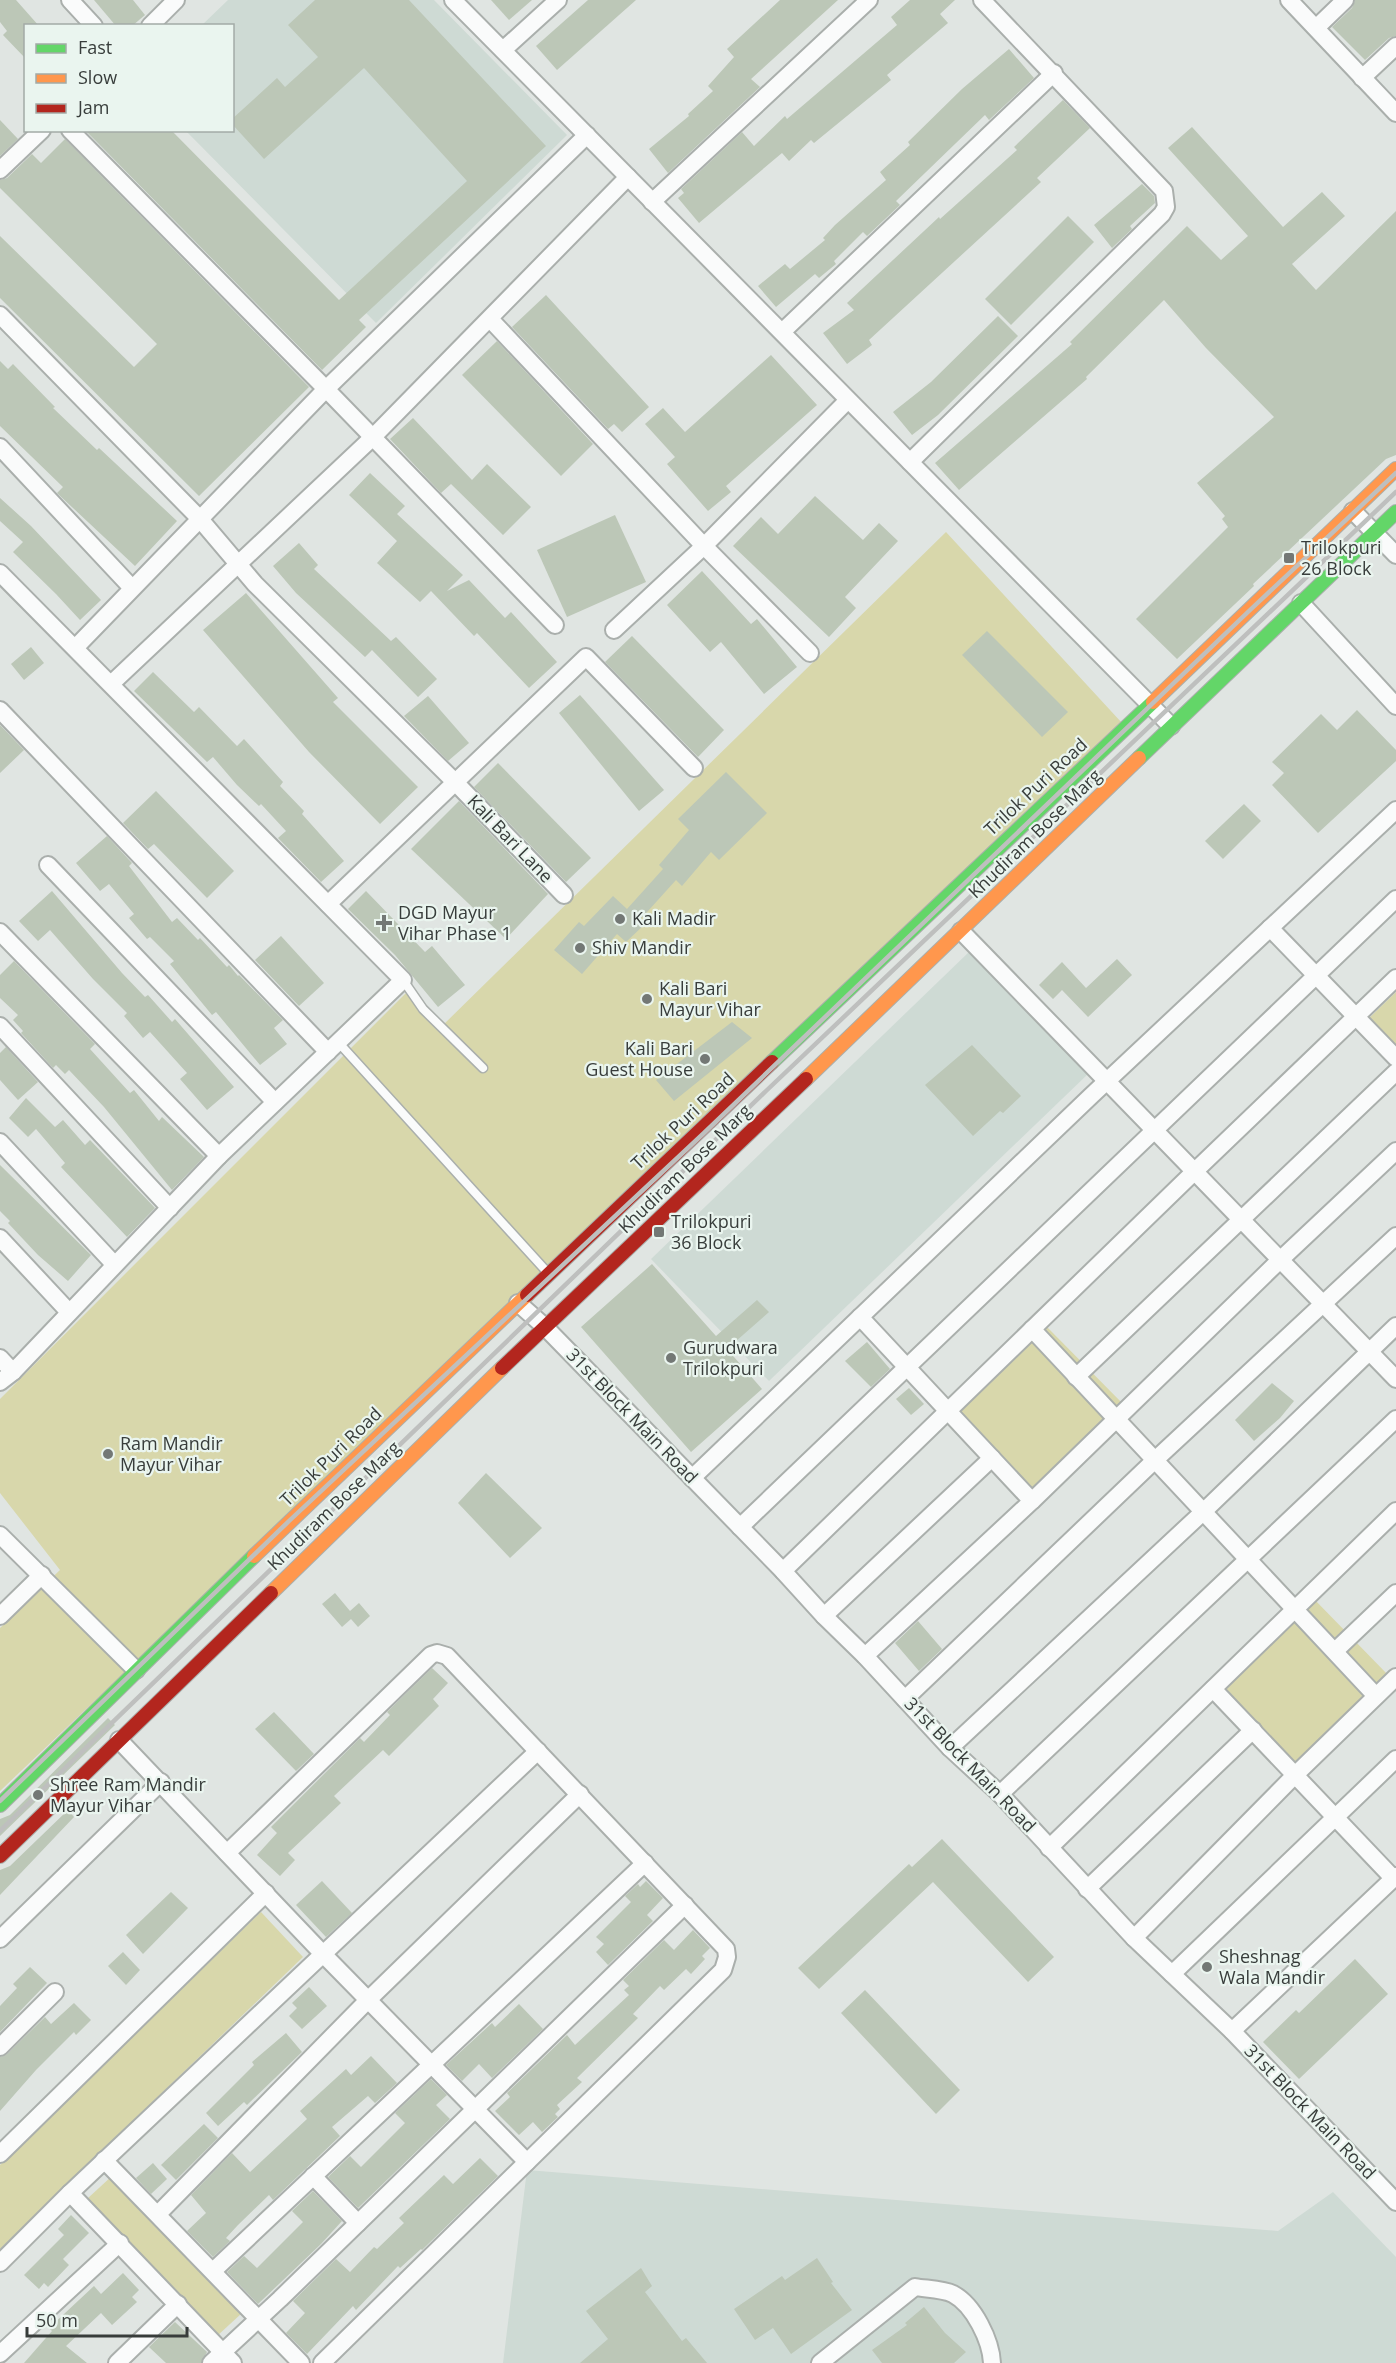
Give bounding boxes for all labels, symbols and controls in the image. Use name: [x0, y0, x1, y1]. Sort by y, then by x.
legend: [24, 24, 234, 132]
text: Fast: [78, 35, 112, 59]
text: Slow: [78, 65, 117, 89]
text: Jam: [76, 95, 110, 119]
place label: Trilokpuri 26 Block: [1301, 535, 1382, 580]
marker: Trilokpuri 26 Block: [1282, 551, 1296, 565]
street label: Trilok Puri Road: [979, 732, 1092, 840]
street label: Khudiram Bose Marg: [962, 763, 1106, 903]
street label: Kali Bari Lane: [463, 789, 559, 887]
place label: DGD Mayur Vihar Phase 1: [398, 900, 512, 945]
place label: Kali Madir: [632, 906, 717, 930]
marker: Kali Madir: [613, 912, 627, 926]
marker: DGD Mayur Vihar Phase 1: [375, 914, 393, 932]
place label: Shiv Mandir: [592, 935, 692, 959]
marker: Shiv Mandir: [573, 941, 587, 955]
place label: Kali Bari Mayur Vihar: [659, 976, 762, 1021]
marker: Kali Bari Mayur Vihar: [640, 992, 654, 1006]
place label: Kali Bari Guest House: [585, 1036, 693, 1081]
marker: Kali Bari Guest House: [698, 1052, 712, 1066]
street label: Trilok Puri Road: [626, 1066, 739, 1174]
street label: Khudiram Bose Marg: [612, 1098, 756, 1238]
place label: Trilokpuri 36 Block: [671, 1209, 752, 1254]
marker: Trilokpuri 36 Block: [652, 1225, 666, 1239]
place label: Gurudwara Trilokpuri: [683, 1335, 778, 1380]
street label: 31st Block Main Road: [562, 1342, 704, 1488]
marker: Gurudwara Trilokpuri: [664, 1351, 678, 1365]
street label: Trilok Puri Road: [274, 1402, 386, 1511]
place label: Ram Mandir Mayur Vihar: [120, 1431, 223, 1476]
street label: Khudiram Bose Marg: [261, 1435, 405, 1575]
marker: Ram Mandir Mayur Vihar: [101, 1447, 115, 1461]
street label: 31st Block Main Road: [900, 1691, 1042, 1837]
place label: Shree Ram Mandir Mayur Vihar: [50, 1772, 206, 1817]
marker: Shree Ram Mandir Mayur Vihar: [31, 1788, 45, 1802]
place label: Sheshnag Wala Mandir: [1219, 1944, 1326, 1989]
marker: Sheshnag Wala Mandir: [1200, 1960, 1214, 1974]
street label: 31st Block Main Road: [1240, 2038, 1382, 2184]
scale bar: [27, 2300, 188, 2338]
text: 50 m: [36, 2308, 78, 2332]

